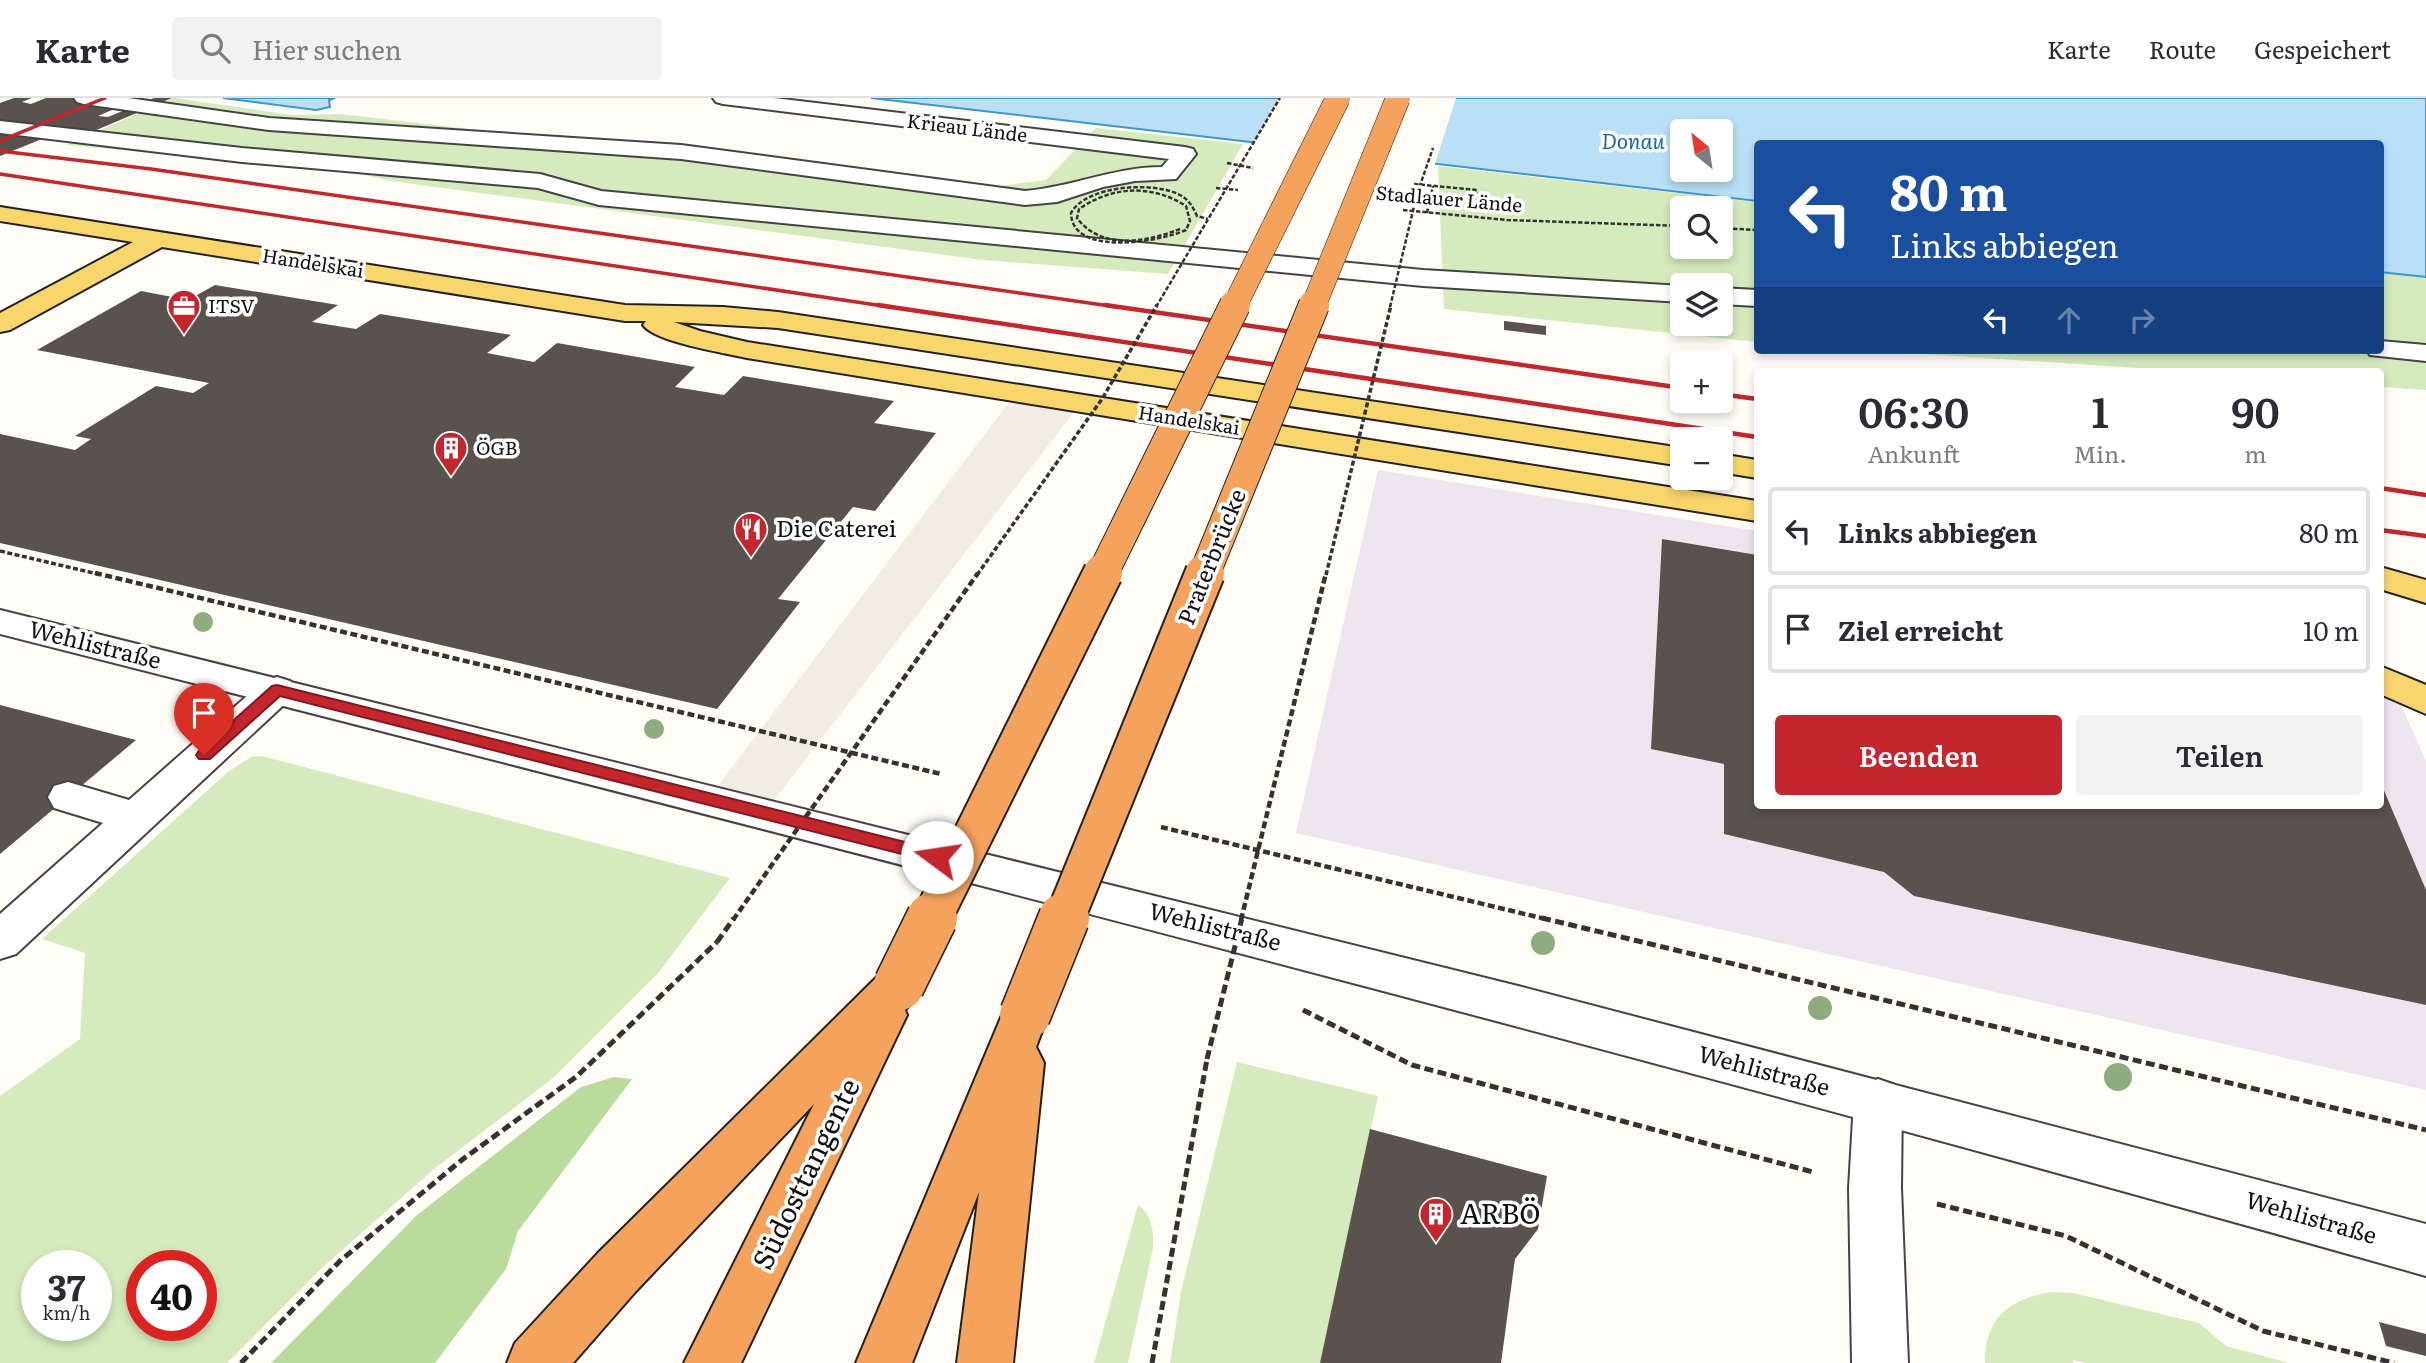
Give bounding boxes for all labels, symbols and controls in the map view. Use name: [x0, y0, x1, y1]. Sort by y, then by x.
search box: [172, 17, 662, 80]
text: Karte: [35, 24, 130, 73]
icon: search: [196, 29, 234, 67]
text: Hier suchen: [252, 29, 402, 68]
text: Karte: [2047, 31, 2111, 66]
text: Route: [2149, 31, 2216, 66]
text: Gespeichert: [2254, 31, 2391, 66]
street label: Krieau Lände: [905, 106, 1029, 148]
north arrow: [1670, 119, 1732, 182]
map controls: [1670, 119, 1733, 490]
water label: Donau: [1601, 124, 1665, 155]
text: 80 m: [1890, 153, 2008, 226]
icon: left: [1775, 168, 1866, 259]
street label: Stadlauer Lände: [1375, 178, 1524, 218]
button: search: [1670, 196, 1733, 259]
text: Links abbiegen: [1890, 220, 2119, 268]
street label: Handelskai: [260, 240, 366, 284]
button: layers: [1670, 273, 1733, 336]
office icon: ITSV: [165, 287, 203, 336]
place label: ITSV: [208, 291, 255, 319]
icon: left: [1977, 301, 2015, 339]
icon: ahead: [2050, 301, 2088, 339]
icon: right: [2123, 301, 2161, 339]
button: +: [1670, 350, 1733, 413]
text: 06:30: [1858, 379, 1969, 441]
text: 1: [2092, 379, 2109, 441]
text: 90: [2231, 379, 2280, 441]
street label: Handelskai: [1136, 397, 1242, 441]
button: −: [1670, 427, 1733, 490]
building icon: ÖGB: [432, 429, 470, 478]
place label: ÖGB: [476, 433, 517, 461]
text: Ankunft: [1868, 436, 1960, 470]
text: Min.: [2073, 436, 2127, 470]
text: m: [2244, 436, 2267, 470]
street label: Praterbrücke: [1167, 483, 1253, 629]
restaurant icon: Die Caterei: [732, 510, 770, 559]
place label: Die Caterei: [776, 510, 897, 544]
icon: left: [1779, 512, 1817, 550]
text: Links abbiegen: [1838, 512, 2037, 551]
text: 80 m: [2299, 512, 2359, 551]
street label: Wehlistraße: [26, 610, 165, 676]
icon: arrive: [1779, 610, 1817, 648]
text: Ziel erreicht: [1838, 610, 2003, 649]
text: 10 m: [2303, 610, 2359, 649]
pin: [174, 683, 234, 755]
icon: arrive: [185, 694, 223, 732]
button: Beenden: [1775, 715, 2062, 795]
button: Teilen: [2076, 715, 2363, 795]
position arrow: [900, 820, 974, 894]
street label: Wehlistraße: [1146, 892, 1285, 958]
street label: Wehlistraße: [1695, 1035, 1834, 1103]
street label: Südosttangente: [740, 1071, 869, 1276]
street label: Wehlistraße: [2242, 1181, 2381, 1251]
place label: ARBÖ: [1460, 1191, 1541, 1233]
building icon: ARBÖ: [1417, 1195, 1455, 1244]
speed limit sign: 40: [126, 1250, 217, 1341]
text: 37: [48, 1260, 85, 1312]
text: km/h: [43, 1299, 90, 1326]

